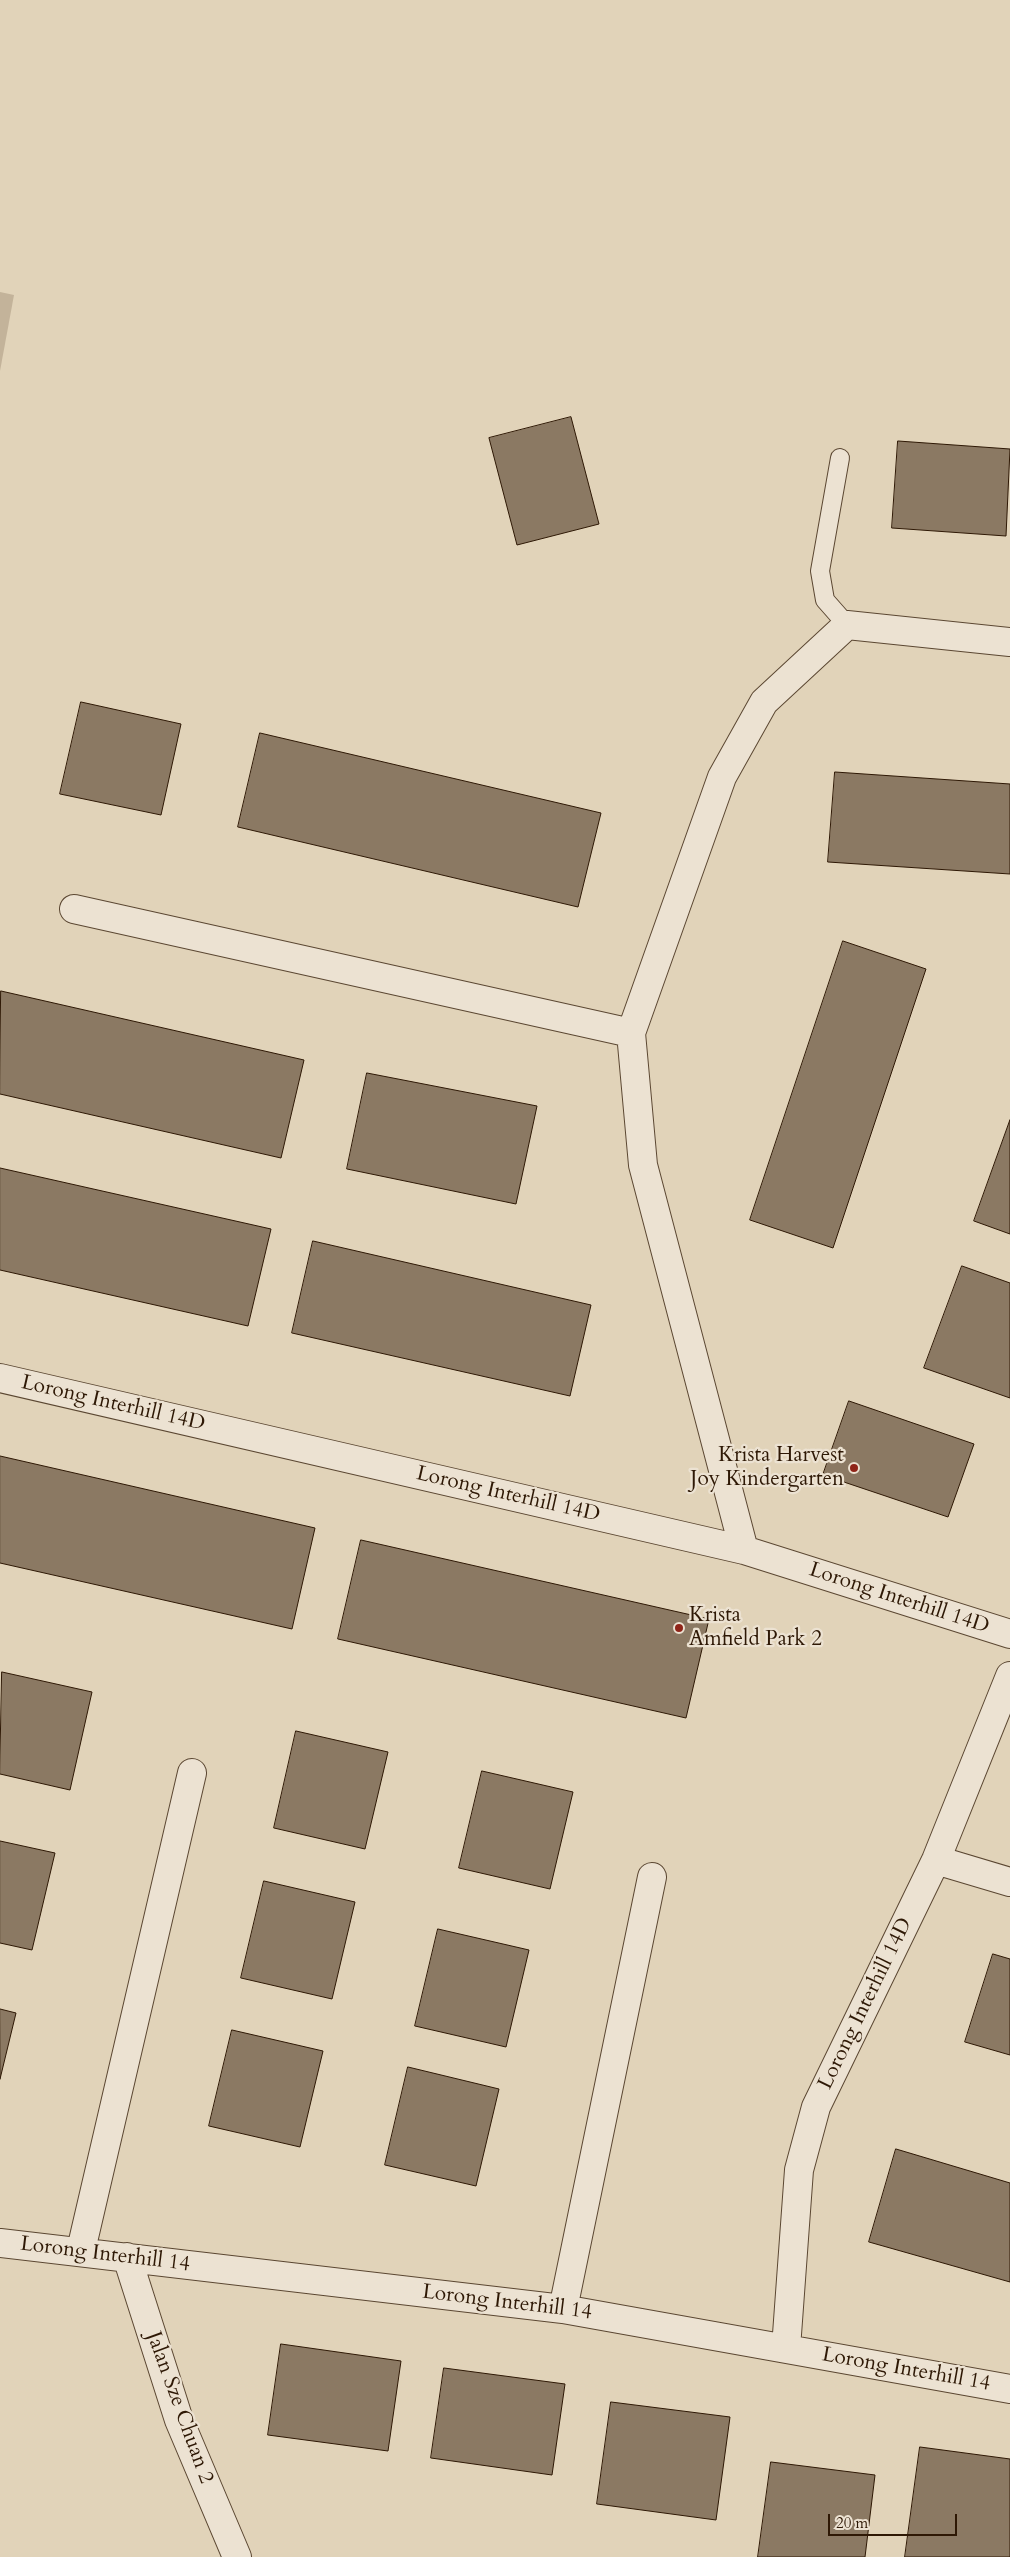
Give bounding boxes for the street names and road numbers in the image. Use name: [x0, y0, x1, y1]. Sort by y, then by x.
street label: Lorong Interhill 14D: [19, 1371, 207, 1437]
street label: Lorong Interhill 14D: [414, 1462, 602, 1528]
street label: Lorong Interhill 14D: [806, 1558, 992, 1640]
street label: Lorong Interhill 14D: [814, 1914, 918, 2094]
street label: Lorong Interhill 14: [19, 2232, 191, 2278]
street label: Lorong Interhill 14: [421, 2280, 593, 2326]
street label: Jalan Sze Chuan 2: [140, 2329, 218, 2487]
street label: Lorong Interhill 14: [820, 2343, 992, 2397]

